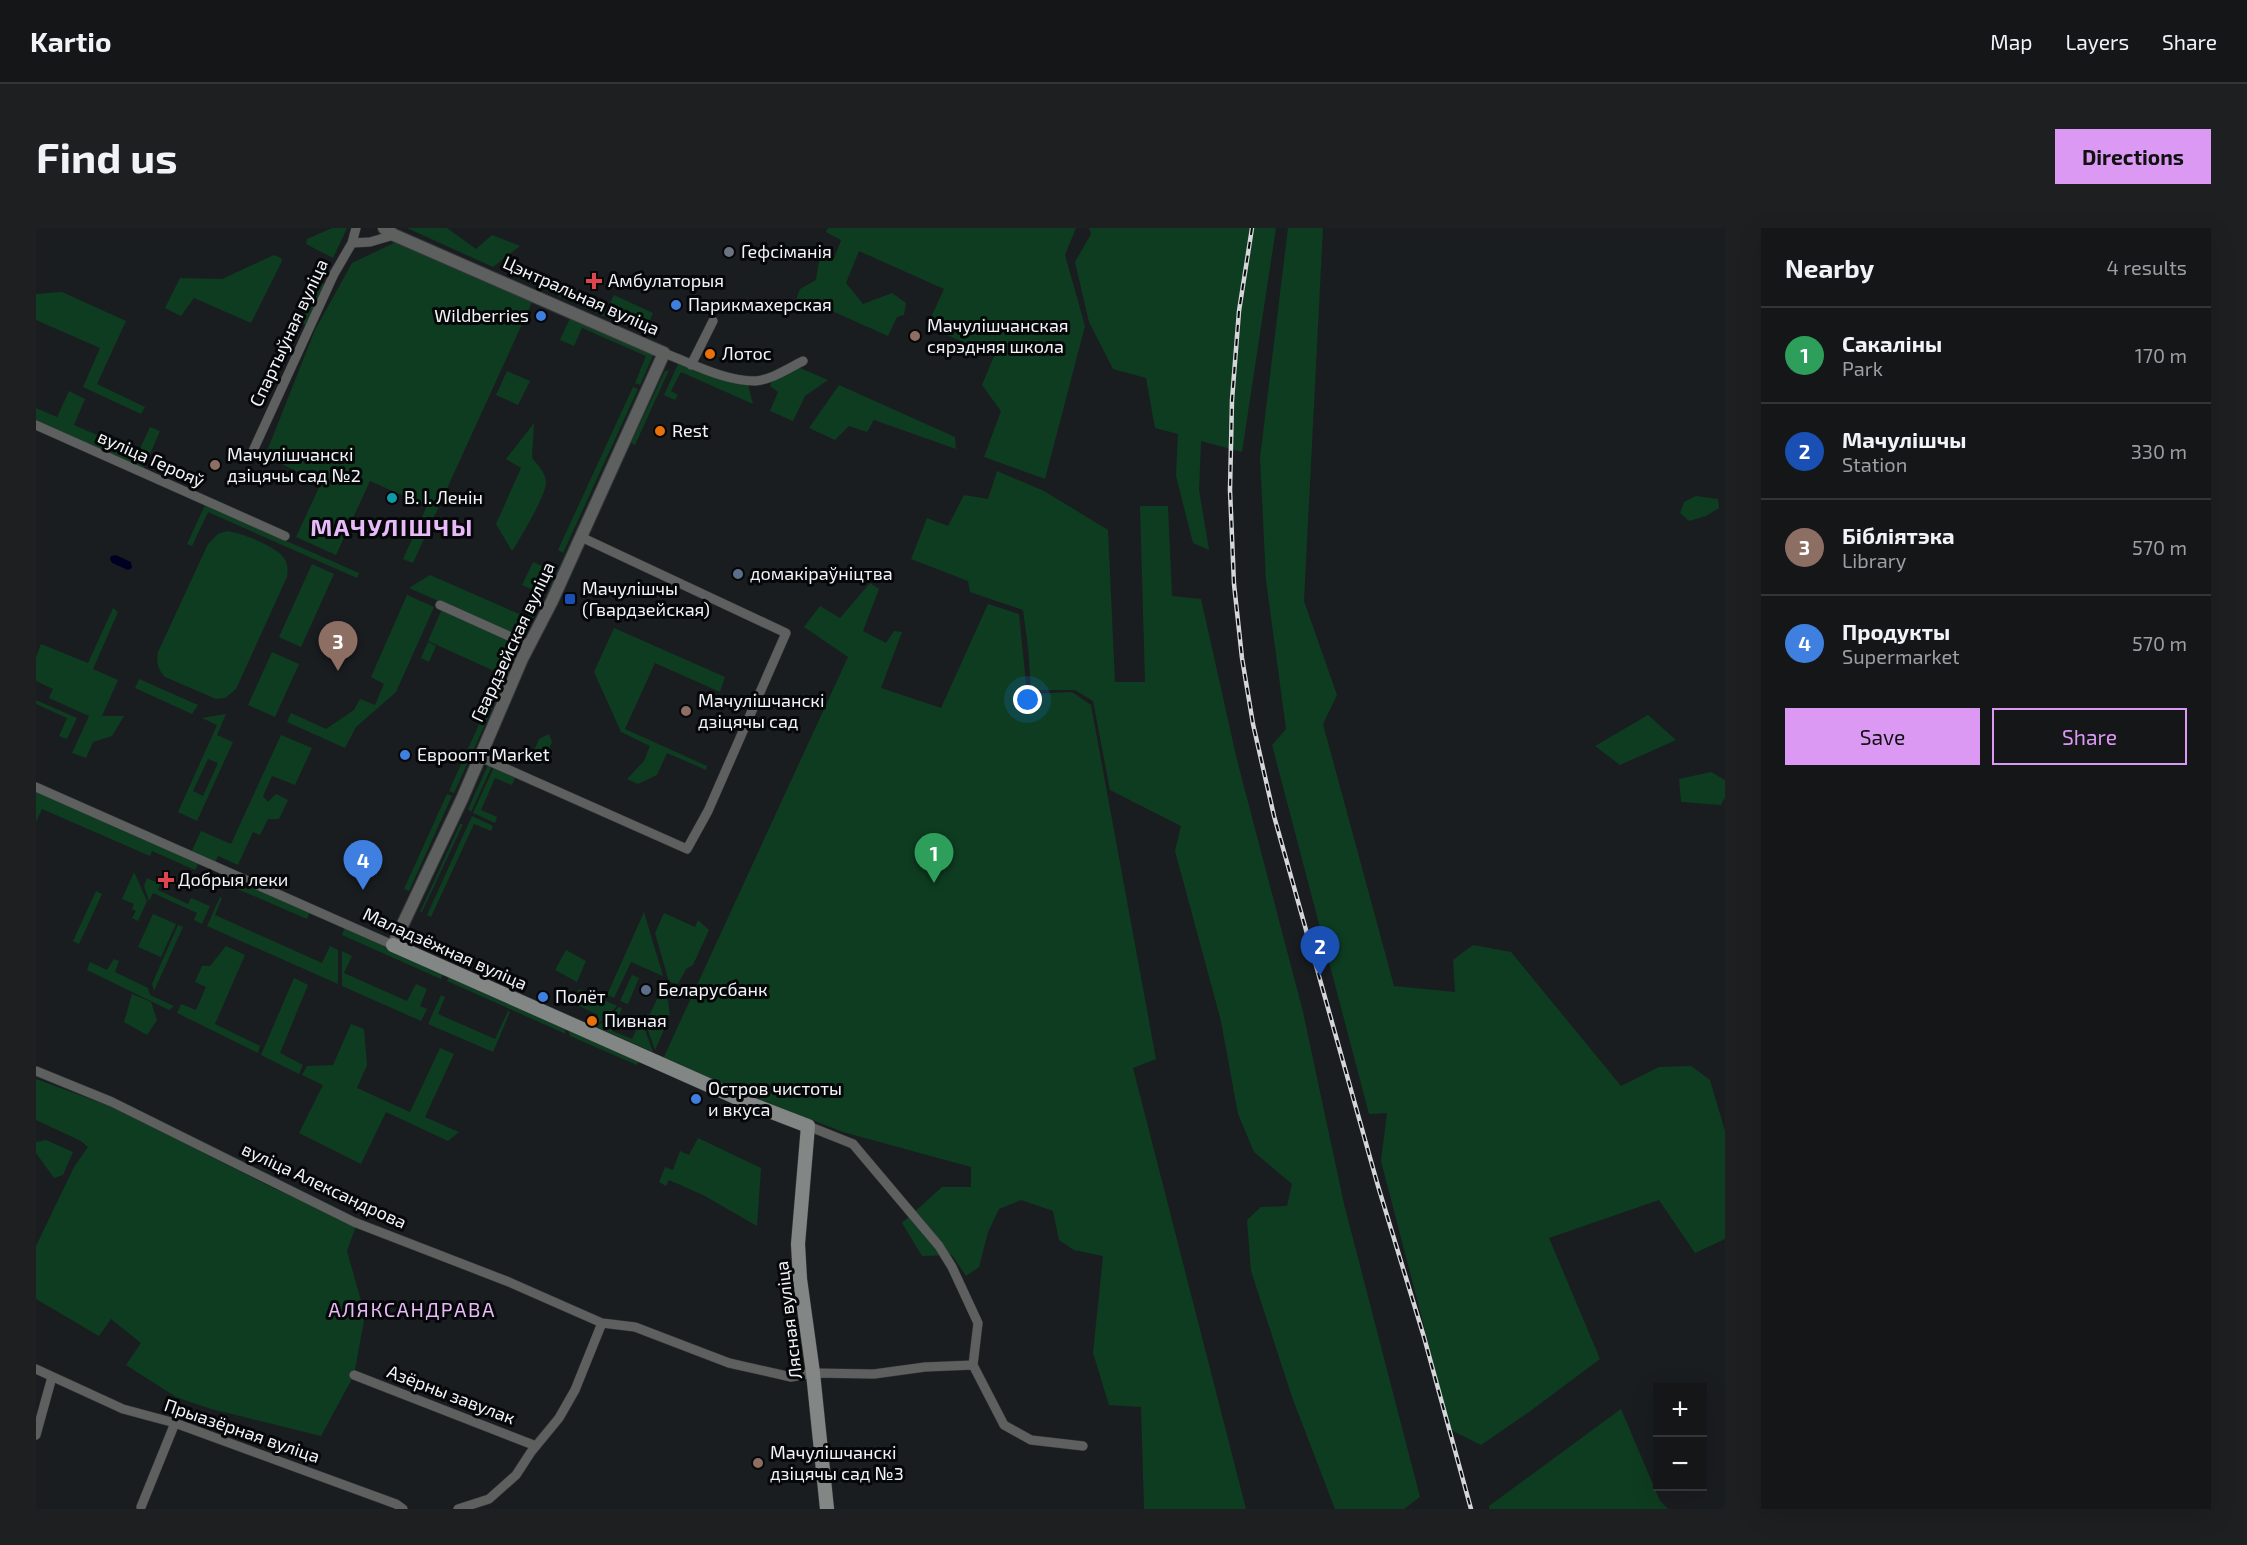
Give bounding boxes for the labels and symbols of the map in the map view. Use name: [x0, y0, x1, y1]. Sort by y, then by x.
place label: Гефсіманія: [741, 240, 832, 262]
marker: Гефсіманія: [722, 245, 736, 259]
street label: Цэнтральная вуліца: [500, 251, 663, 339]
street label: Спартыўная вуліца: [244, 255, 332, 410]
place label: Амбулаторыя: [608, 269, 724, 291]
marker: Амбулаторыя: [585, 272, 603, 290]
place label: Парикмахерская: [688, 293, 832, 315]
marker: Парикмахерская: [669, 298, 683, 312]
place label: Wildberries: [434, 304, 529, 326]
marker: Wildberries: [534, 309, 548, 323]
place label: Мачулішчанская сярэдняя школа: [927, 314, 1069, 357]
marker: Мачулішчанская сярэдняя школа: [908, 329, 922, 343]
place label: Лотос: [722, 342, 772, 364]
marker: Лотос: [703, 347, 717, 361]
place label: Rest: [672, 419, 709, 441]
marker: Rest: [653, 424, 667, 438]
street label: вуліца Герояў: [95, 425, 209, 492]
place label: Мачулішчанскі дзіцячы сад №2: [227, 443, 361, 486]
marker: Мачулішчанскі дзіцячы сад №2: [208, 458, 222, 472]
place label: В. І. Ленін: [404, 486, 483, 508]
marker: В. І. Ленін: [385, 491, 399, 505]
district label: МАЧУЛІШЧЫ: [310, 512, 474, 541]
street label: Гвардзейская вуліца: [465, 558, 559, 725]
place label: домакіраўніцтва: [750, 562, 893, 584]
marker: домакіраўніцтва: [731, 567, 745, 581]
place label: Мачулішчы (Гвардзейская): [582, 577, 710, 620]
marker: Мачулішчы (Гвардзейская): [563, 592, 577, 606]
pin: 3: [318, 622, 358, 671]
your location: [1013, 685, 1042, 714]
place label: Мачулішчанскі дзіцячы сад: [698, 689, 824, 732]
marker: Мачулішчанскі дзіцячы сад: [679, 704, 693, 718]
place label: Евроопт Market: [417, 743, 550, 765]
marker: Евроопт Market: [398, 748, 412, 762]
pin: 1: [914, 834, 954, 883]
pin: 4: [344, 840, 382, 890]
place label: Добрыя леки: [178, 868, 288, 890]
marker: Добрыя леки: [159, 873, 173, 887]
street label: Маладзёжная вуліца: [360, 902, 531, 994]
pin: 2: [1300, 926, 1340, 976]
place label: Беларусбанк: [658, 978, 768, 1000]
marker: Беларусбанк: [639, 983, 653, 997]
place label: Полёт: [555, 985, 606, 1007]
marker: Полёт: [536, 990, 550, 1004]
place label: Пивная: [604, 1009, 667, 1031]
marker: Пивная: [585, 1014, 599, 1028]
place label: Остров чистоты и вкуса: [708, 1077, 842, 1120]
marker: Остров чистоты и вкуса: [689, 1092, 703, 1106]
street label: вуліца Александрова: [239, 1137, 410, 1233]
street label: Лясная вуліца: [770, 1260, 806, 1380]
district label: АЛЯКСАНДРАВА: [328, 1297, 496, 1321]
street label: Азёрны завулак: [384, 1360, 519, 1429]
street label: Прыазёрная вуліца: [162, 1393, 323, 1467]
place label: Мачулішчанскі дзіцячы сад №3: [770, 1441, 904, 1484]
marker: Мачулішчанскі дзіцячы сад №3: [751, 1456, 765, 1470]

